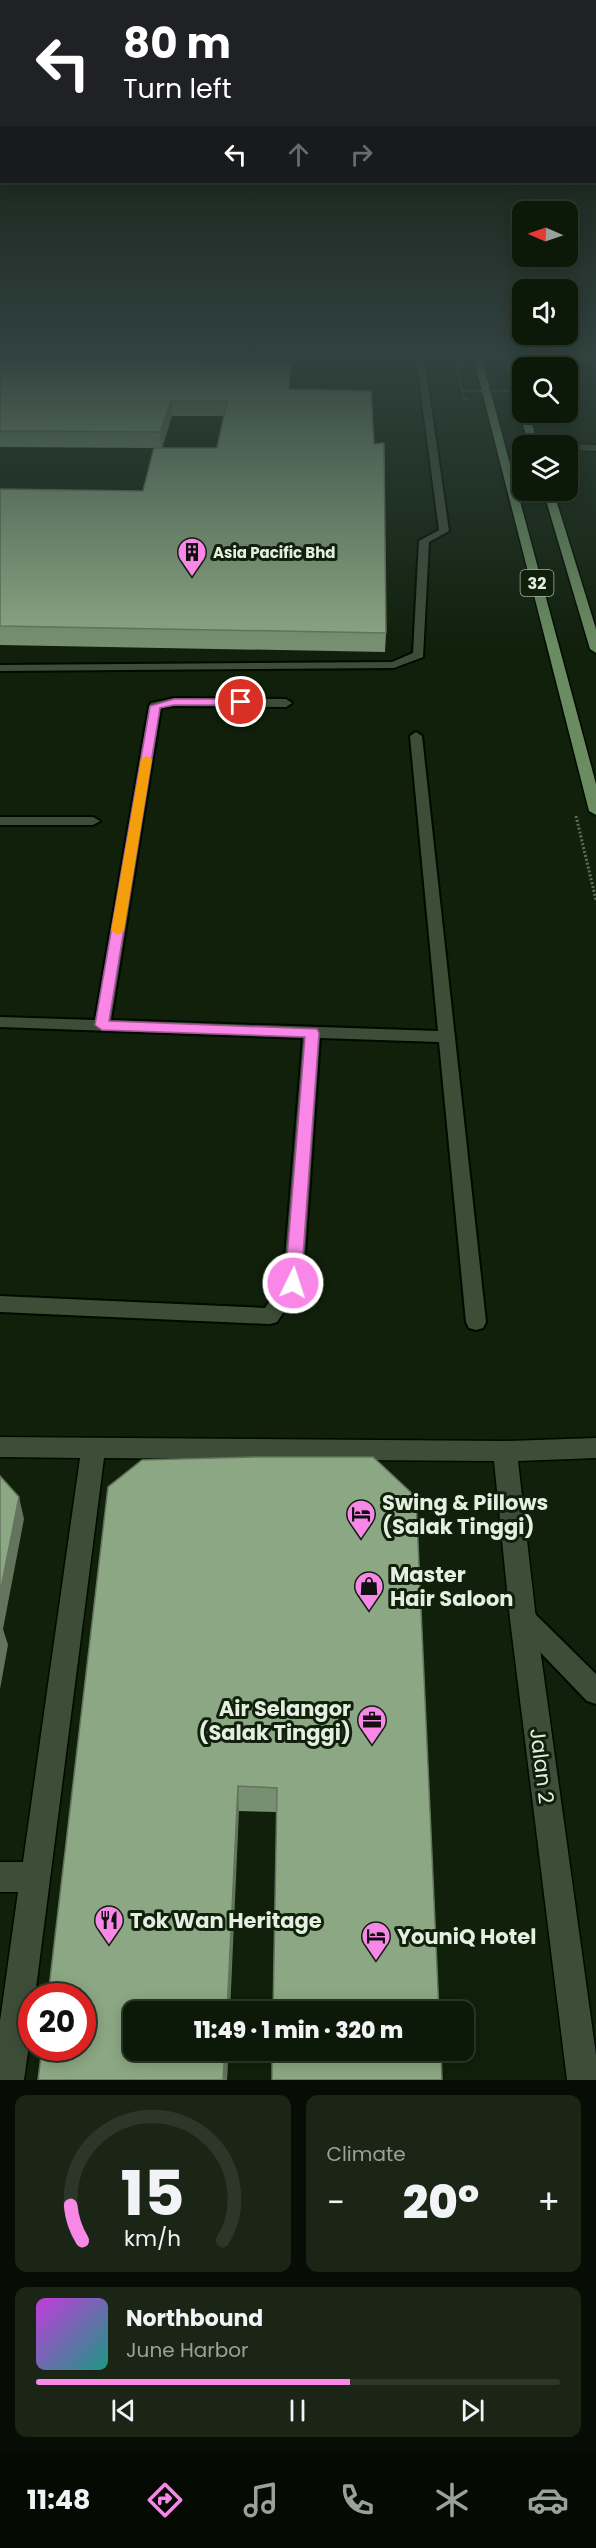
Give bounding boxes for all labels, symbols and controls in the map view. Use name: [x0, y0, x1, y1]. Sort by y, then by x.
text: 80 m: [123, 14, 231, 73]
icon: left: [24, 24, 102, 102]
text: Turn left: [123, 70, 232, 107]
icon: left: [219, 138, 252, 171]
icon: ahead: [282, 138, 315, 171]
icon: right: [345, 138, 378, 171]
north arrow: [512, 201, 578, 267]
map controls: [512, 201, 578, 501]
button: sound: [512, 279, 578, 345]
button: search: [512, 357, 578, 423]
button: layers: [512, 435, 578, 501]
building icon: Asia Pacific Bhd: [176, 536, 208, 578]
place label: Asia Pacific Bhd: [213, 542, 336, 563]
road number: 32: [520, 570, 554, 596]
pin: [215, 676, 266, 727]
icon: arrive: [224, 685, 257, 718]
position arrow: [261, 1251, 325, 1315]
place label: Swing & Pillows (Salak Tinggi): [382, 1488, 548, 1541]
hotel icon: Swing & Pillows (Salak Tinggi): [345, 1498, 377, 1540]
place label: Master Hair Saloon: [390, 1560, 514, 1613]
shop icon: Master Hair Saloon: [353, 1570, 385, 1612]
place label: Air Selangor (Salak Tinggi): [198, 1694, 351, 1747]
office icon: Air Selangor (Salak Tinggi): [356, 1704, 388, 1746]
street label: Jalan 2: [523, 1727, 561, 1805]
restaurant icon: Tok Wan Heritage: [93, 1904, 125, 1946]
place label: Tok Wan Heritage: [130, 1906, 322, 1935]
hotel icon: YouniQ Hotel: [360, 1920, 392, 1962]
place label: YouniQ Hotel: [397, 1922, 536, 1951]
speed limit sign: 20: [18, 1983, 96, 2061]
text: 11:49 · 1 min · 320 m: [194, 2015, 403, 2046]
text: Climate: [327, 2140, 406, 2168]
text: 15: [121, 2149, 185, 2237]
text: 20°: [403, 2171, 479, 2234]
text: −: [327, 2179, 345, 2226]
text: +: [537, 2179, 560, 2226]
text: km/h: [124, 2223, 181, 2254]
text: Northbound: [126, 2303, 263, 2334]
text: June Harbor: [126, 2336, 249, 2364]
icon: previous: [107, 2394, 140, 2427]
icon: pause: [281, 2394, 314, 2427]
icon: next: [456, 2394, 489, 2427]
icon: directions: [144, 2479, 186, 2521]
icon: music: [240, 2479, 282, 2521]
icon: phone: [336, 2479, 378, 2521]
icon: climate: [431, 2479, 473, 2521]
icon: car: [527, 2479, 569, 2521]
text: 11:48: [27, 2481, 91, 2518]

